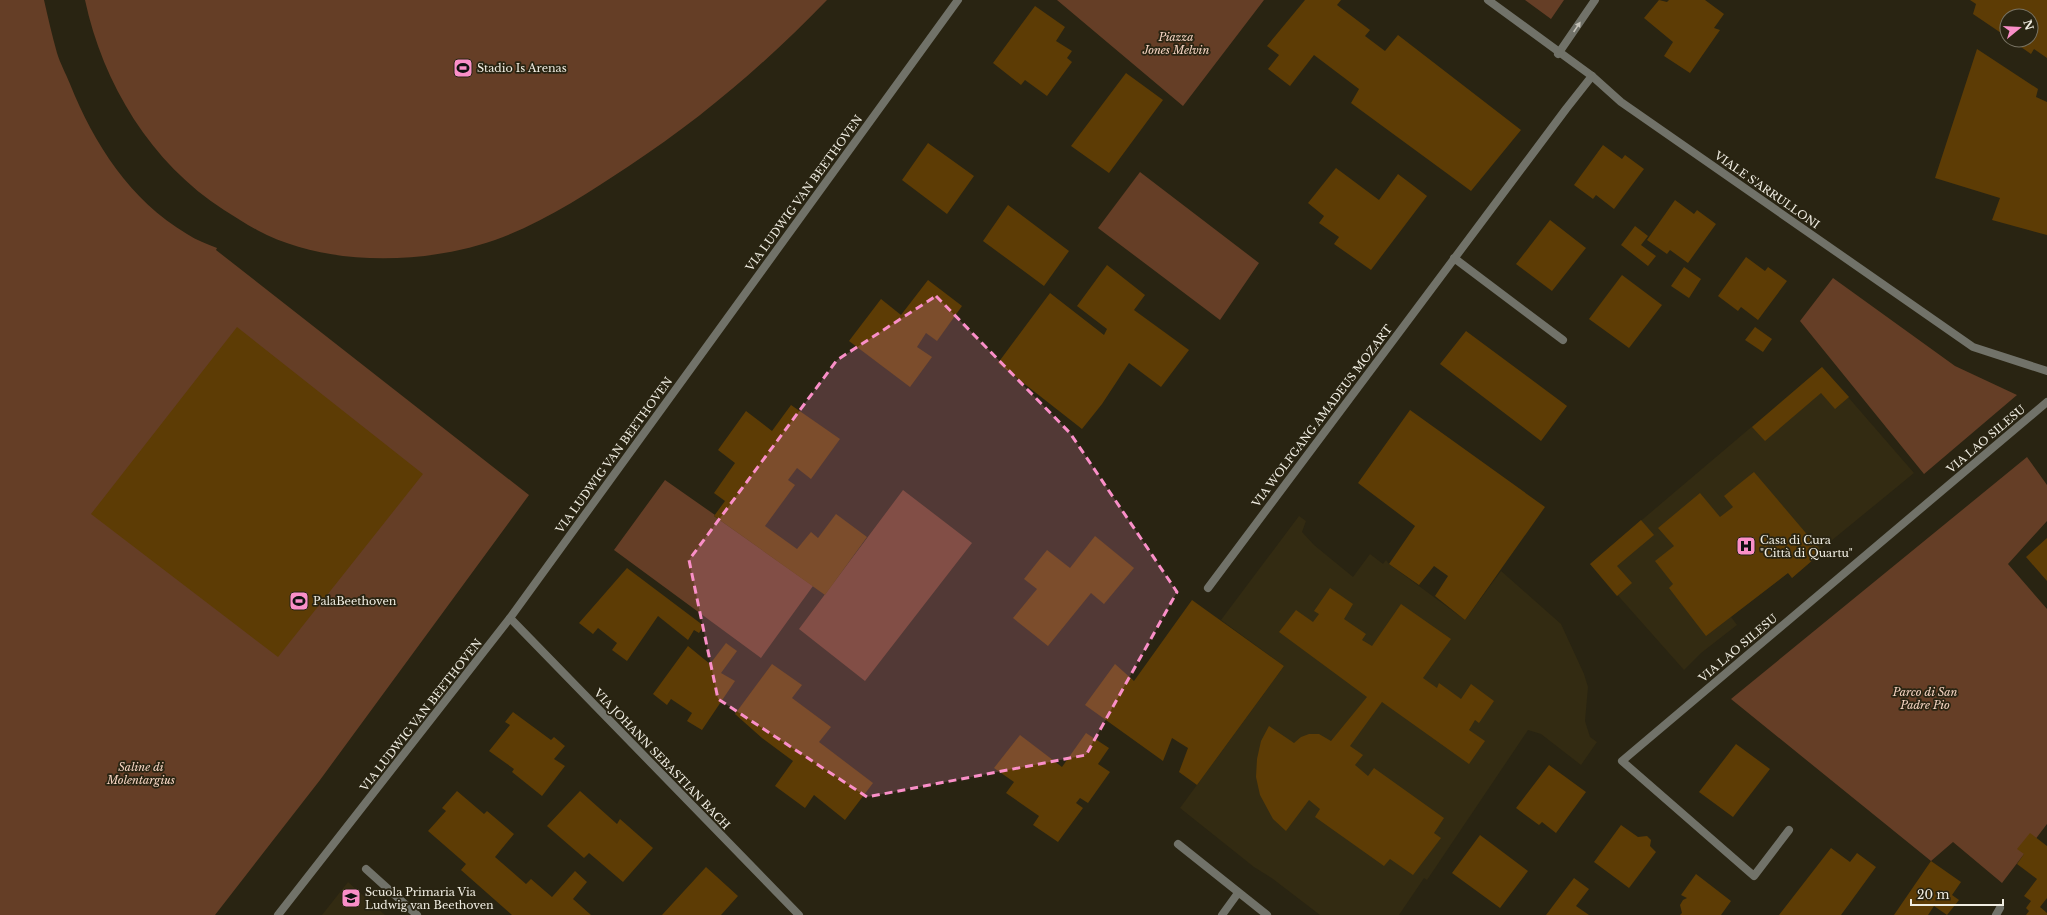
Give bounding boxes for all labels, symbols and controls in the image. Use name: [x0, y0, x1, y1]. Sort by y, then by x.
north arrow: [1999, 8, 2039, 48]
text: N: [2020, 18, 2037, 33]
one-way arrow: [1573, 22, 1581, 32]
park label: Piazza Jones Melvin: [1142, 30, 1209, 57]
sports icon: Stadio Is Arenas: [452, 57, 474, 79]
place label: Stadio Is Arenas: [477, 61, 567, 75]
street label: VIA LUDWIG VAN BEETHOVEN: [742, 112, 865, 275]
street label: VIALE S'ARRULLONI: [1711, 148, 1823, 232]
street label: VIA WOLFGANG AMADEUS MOZART: [1248, 322, 1395, 511]
street label: VIA LUDWIG VAN BEETHOVEN: [552, 374, 675, 537]
street label: VIA LAO SILESU: [1943, 402, 2029, 477]
place label: Casa di Cura "Città di Quartu": [1760, 533, 1853, 560]
hospital icon: Casa di Cura "Città di Quartu": [1735, 535, 1757, 557]
sports icon: PalaBeethoven: [288, 590, 310, 612]
place label: PalaBeethoven: [313, 594, 397, 608]
street label: VIA LAO SILESU: [1695, 611, 1781, 686]
street label: VIA LUDWIG VAN BEETHOVEN: [357, 636, 485, 795]
street label: VIA JOHANN SEBASTIAN BACH: [590, 685, 733, 832]
park label: Parco di San Padre Pio: [1892, 685, 1957, 712]
park label: Saline di Molentargius: [106, 760, 175, 787]
scale bar: [1911, 881, 2003, 907]
place label: Scuola Primaria Via Ludwig van Beethoven: [365, 885, 494, 912]
school or university icon: Scuola Primaria Via Ludwig van Beethoven: [340, 887, 362, 909]
text: 20 m: [1917, 887, 1949, 902]

